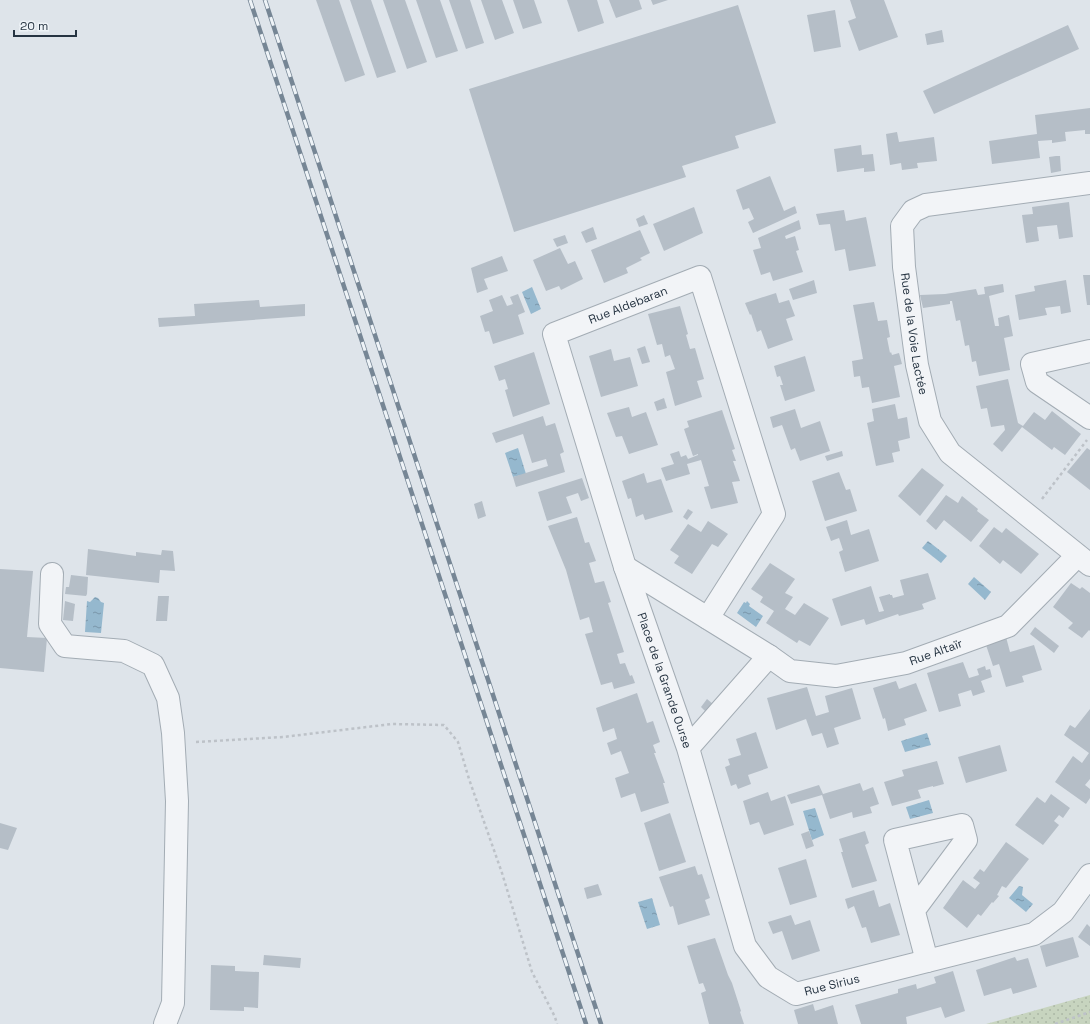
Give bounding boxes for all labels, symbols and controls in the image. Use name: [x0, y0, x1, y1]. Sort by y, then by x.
scale bar: [14, 12, 76, 38]
text: 20 m: [20, 18, 48, 34]
street label: Rue de la Voie Lactée: [897, 272, 932, 396]
street label: Rue Aldebaran: [586, 282, 670, 328]
street label: Place de la Grande Ourse: [633, 610, 696, 751]
street label: Rue Altaïr: [907, 635, 965, 669]
street label: Rue Sirius: [803, 970, 861, 1000]

